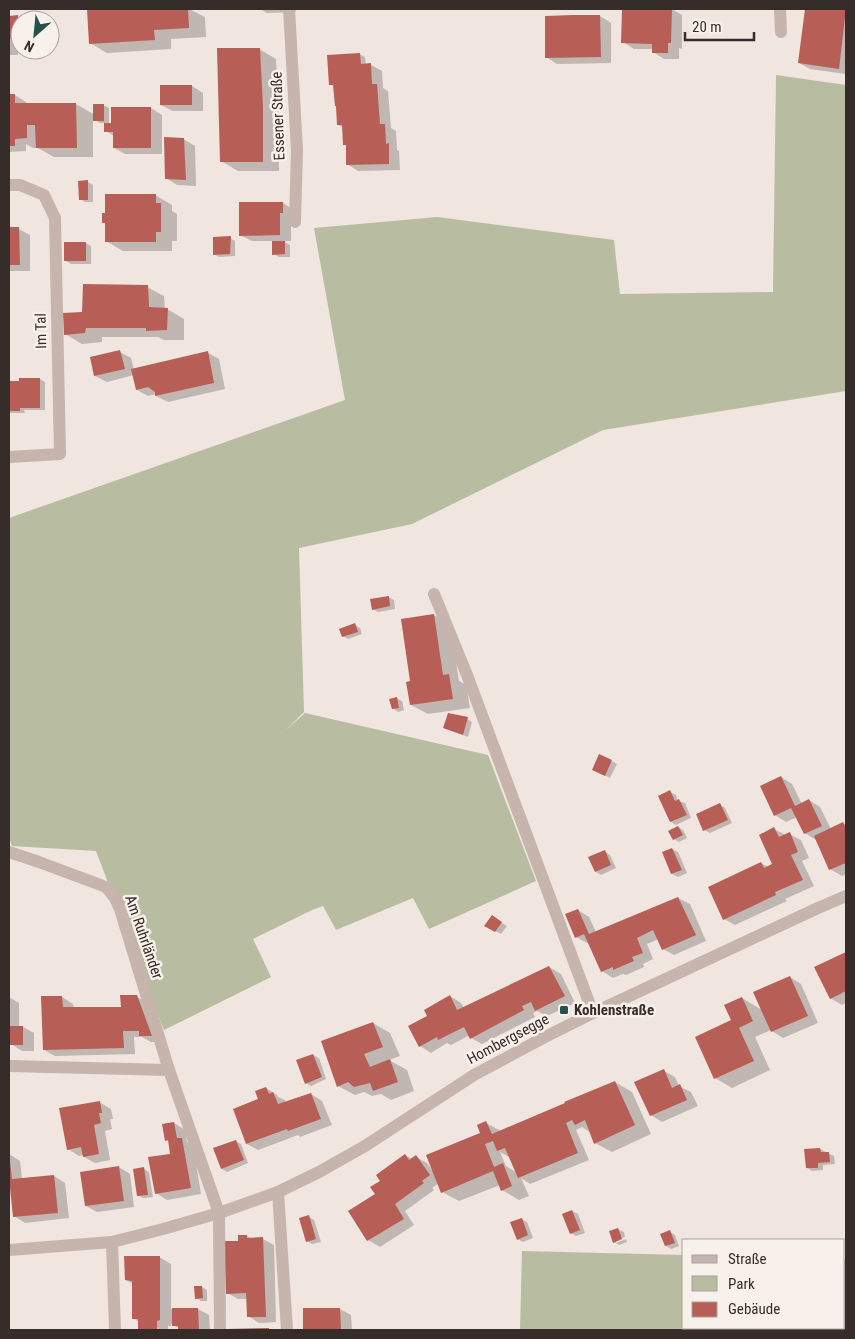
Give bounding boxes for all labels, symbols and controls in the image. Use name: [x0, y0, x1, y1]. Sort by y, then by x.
north arrow: [10, 10, 60, 60]
scale bar: [685, 10, 754, 42]
text: 20 m: [692, 18, 722, 36]
text: N: [22, 38, 37, 56]
street label: Essener Straße: [267, 71, 289, 161]
street label: Im Tal: [32, 313, 50, 349]
street label: Am Ruhrländer: [121, 893, 167, 982]
place label: Kohlenstraße: [574, 1001, 654, 1019]
marker: Kohlenstraße: [558, 1004, 570, 1016]
street label: Hombergsegge: [464, 1010, 552, 1068]
legend: [682, 1239, 845, 1329]
text: Straße: [728, 1250, 767, 1268]
text: Park: [728, 1275, 755, 1293]
text: Gebäude: [728, 1300, 780, 1318]

